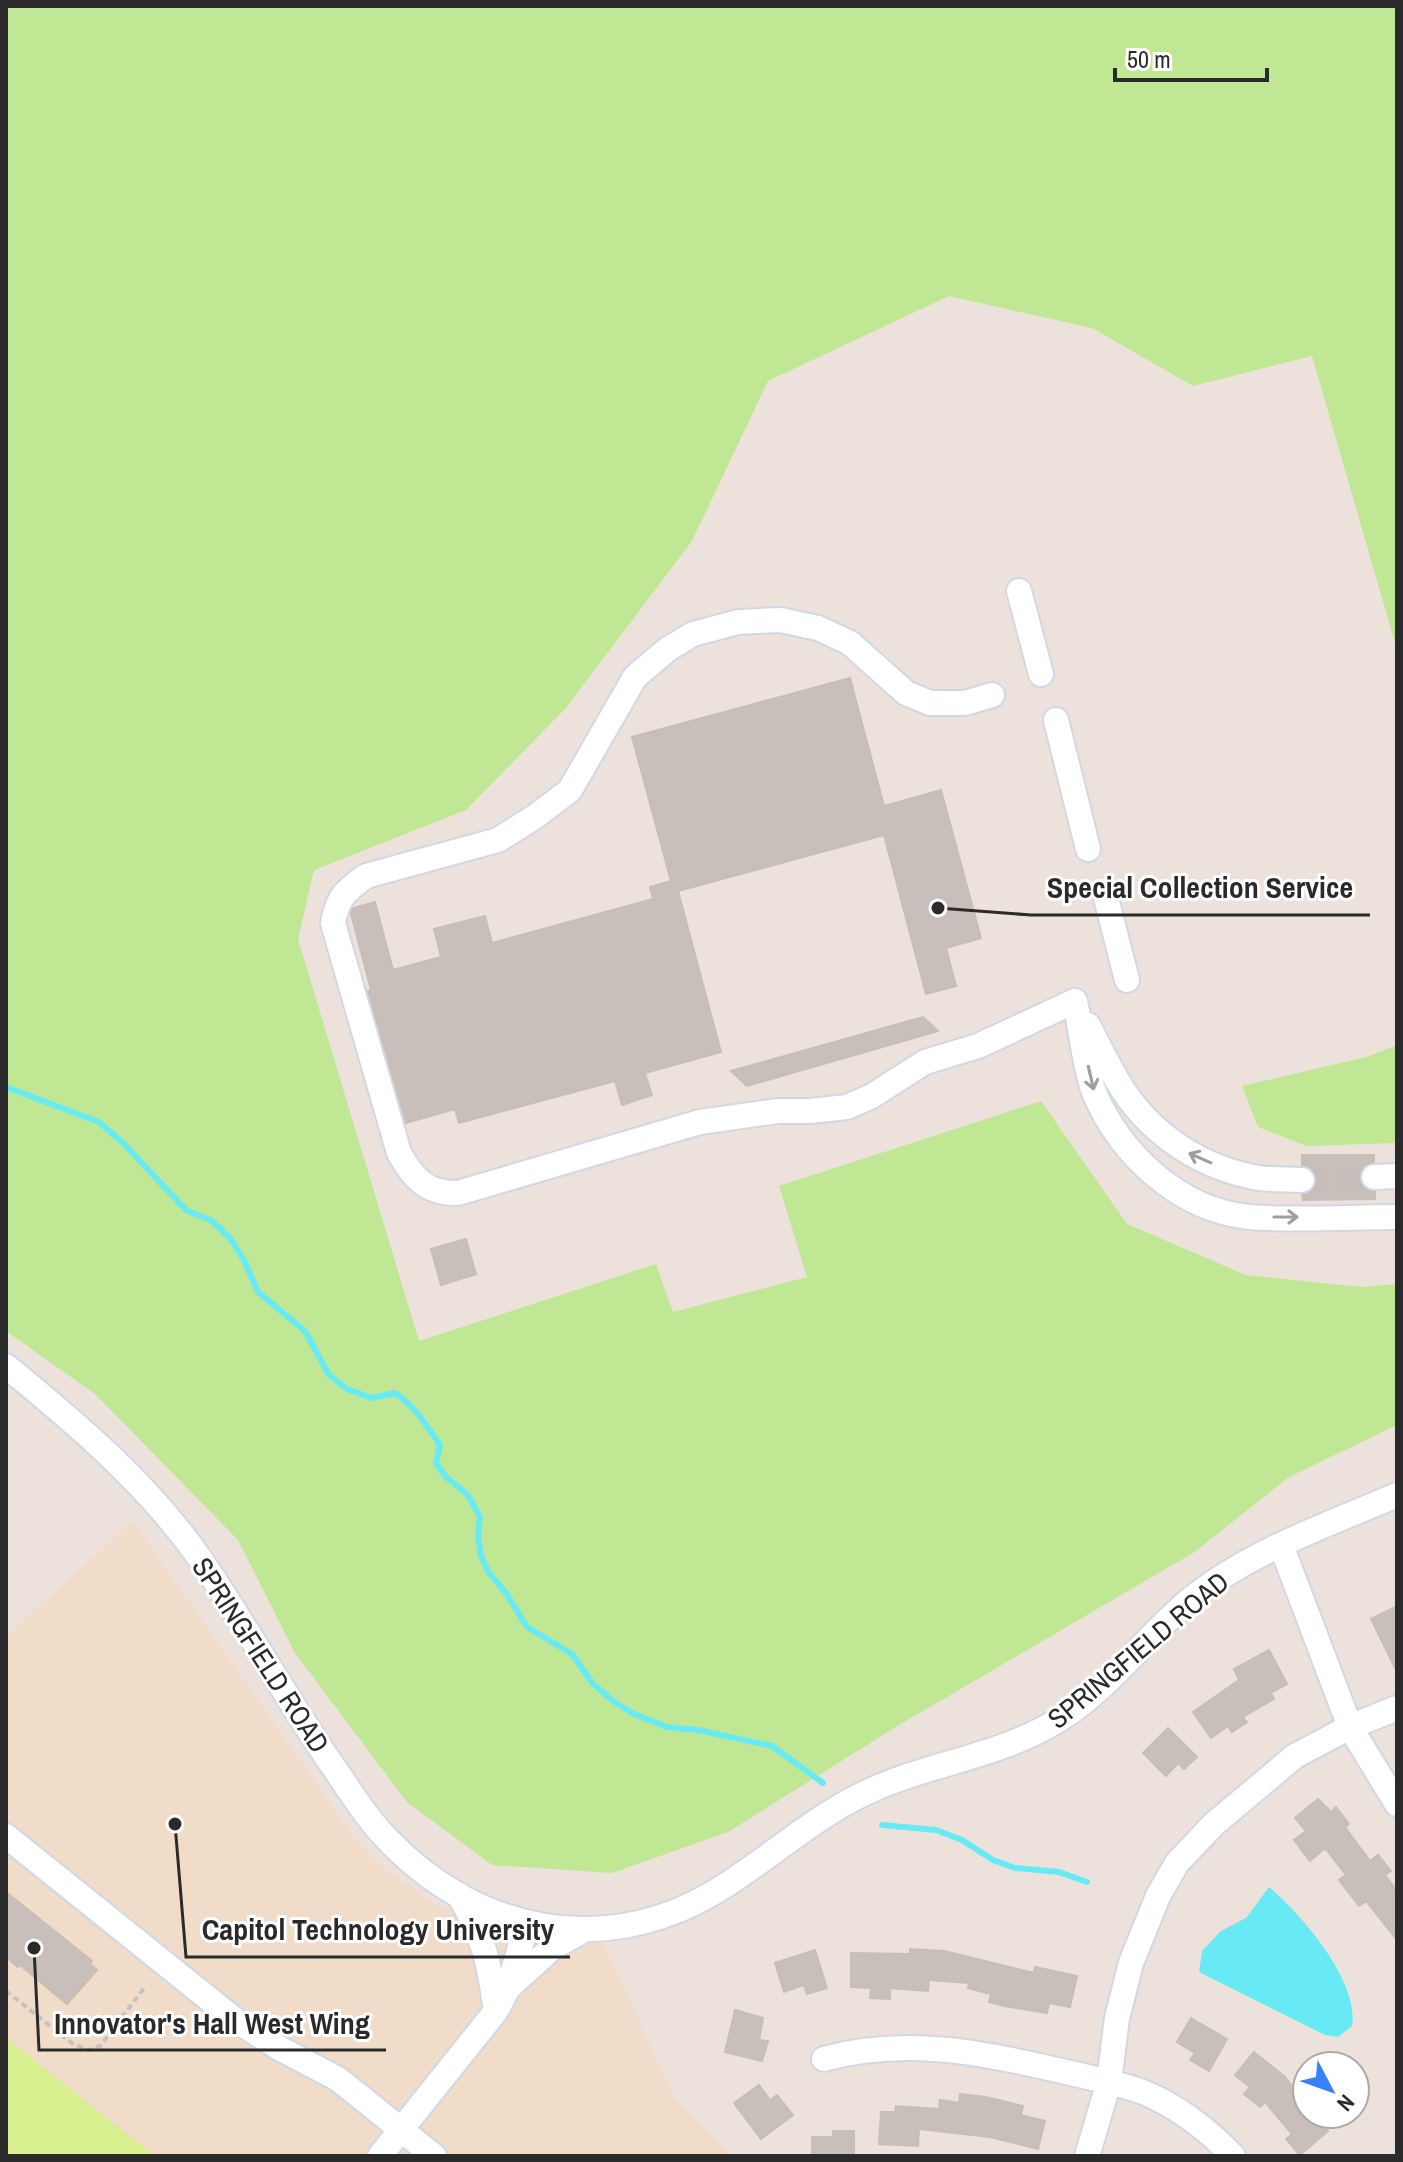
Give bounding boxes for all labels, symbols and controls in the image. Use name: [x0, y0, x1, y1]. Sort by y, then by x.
scale bar: [1115, 32, 1267, 82]
text: 50 m: [1127, 43, 1171, 75]
callout: Special Collection Service: [1031, 861, 1370, 915]
text: Special Collection Service: [1047, 867, 1353, 907]
one-way arrow: [1084, 1064, 1099, 1090]
one-way arrow: [1188, 1150, 1212, 1165]
one-way arrow: [1272, 1209, 1299, 1225]
street label: SPRINGFIELD ROAD: [184, 1550, 338, 1760]
street label: SPRINGFIELD ROAD: [1039, 1563, 1237, 1737]
callout: Capitol Technology University: [186, 1903, 570, 1957]
text: Capitol Technology University: [202, 1909, 554, 1949]
callout: Innovator's Hall West Wing: [39, 1996, 386, 2050]
text: Innovator's Hall West Wing: [54, 2003, 370, 2043]
north arrow: [1291, 2050, 1371, 2130]
text: N: [1330, 2088, 1362, 2118]

